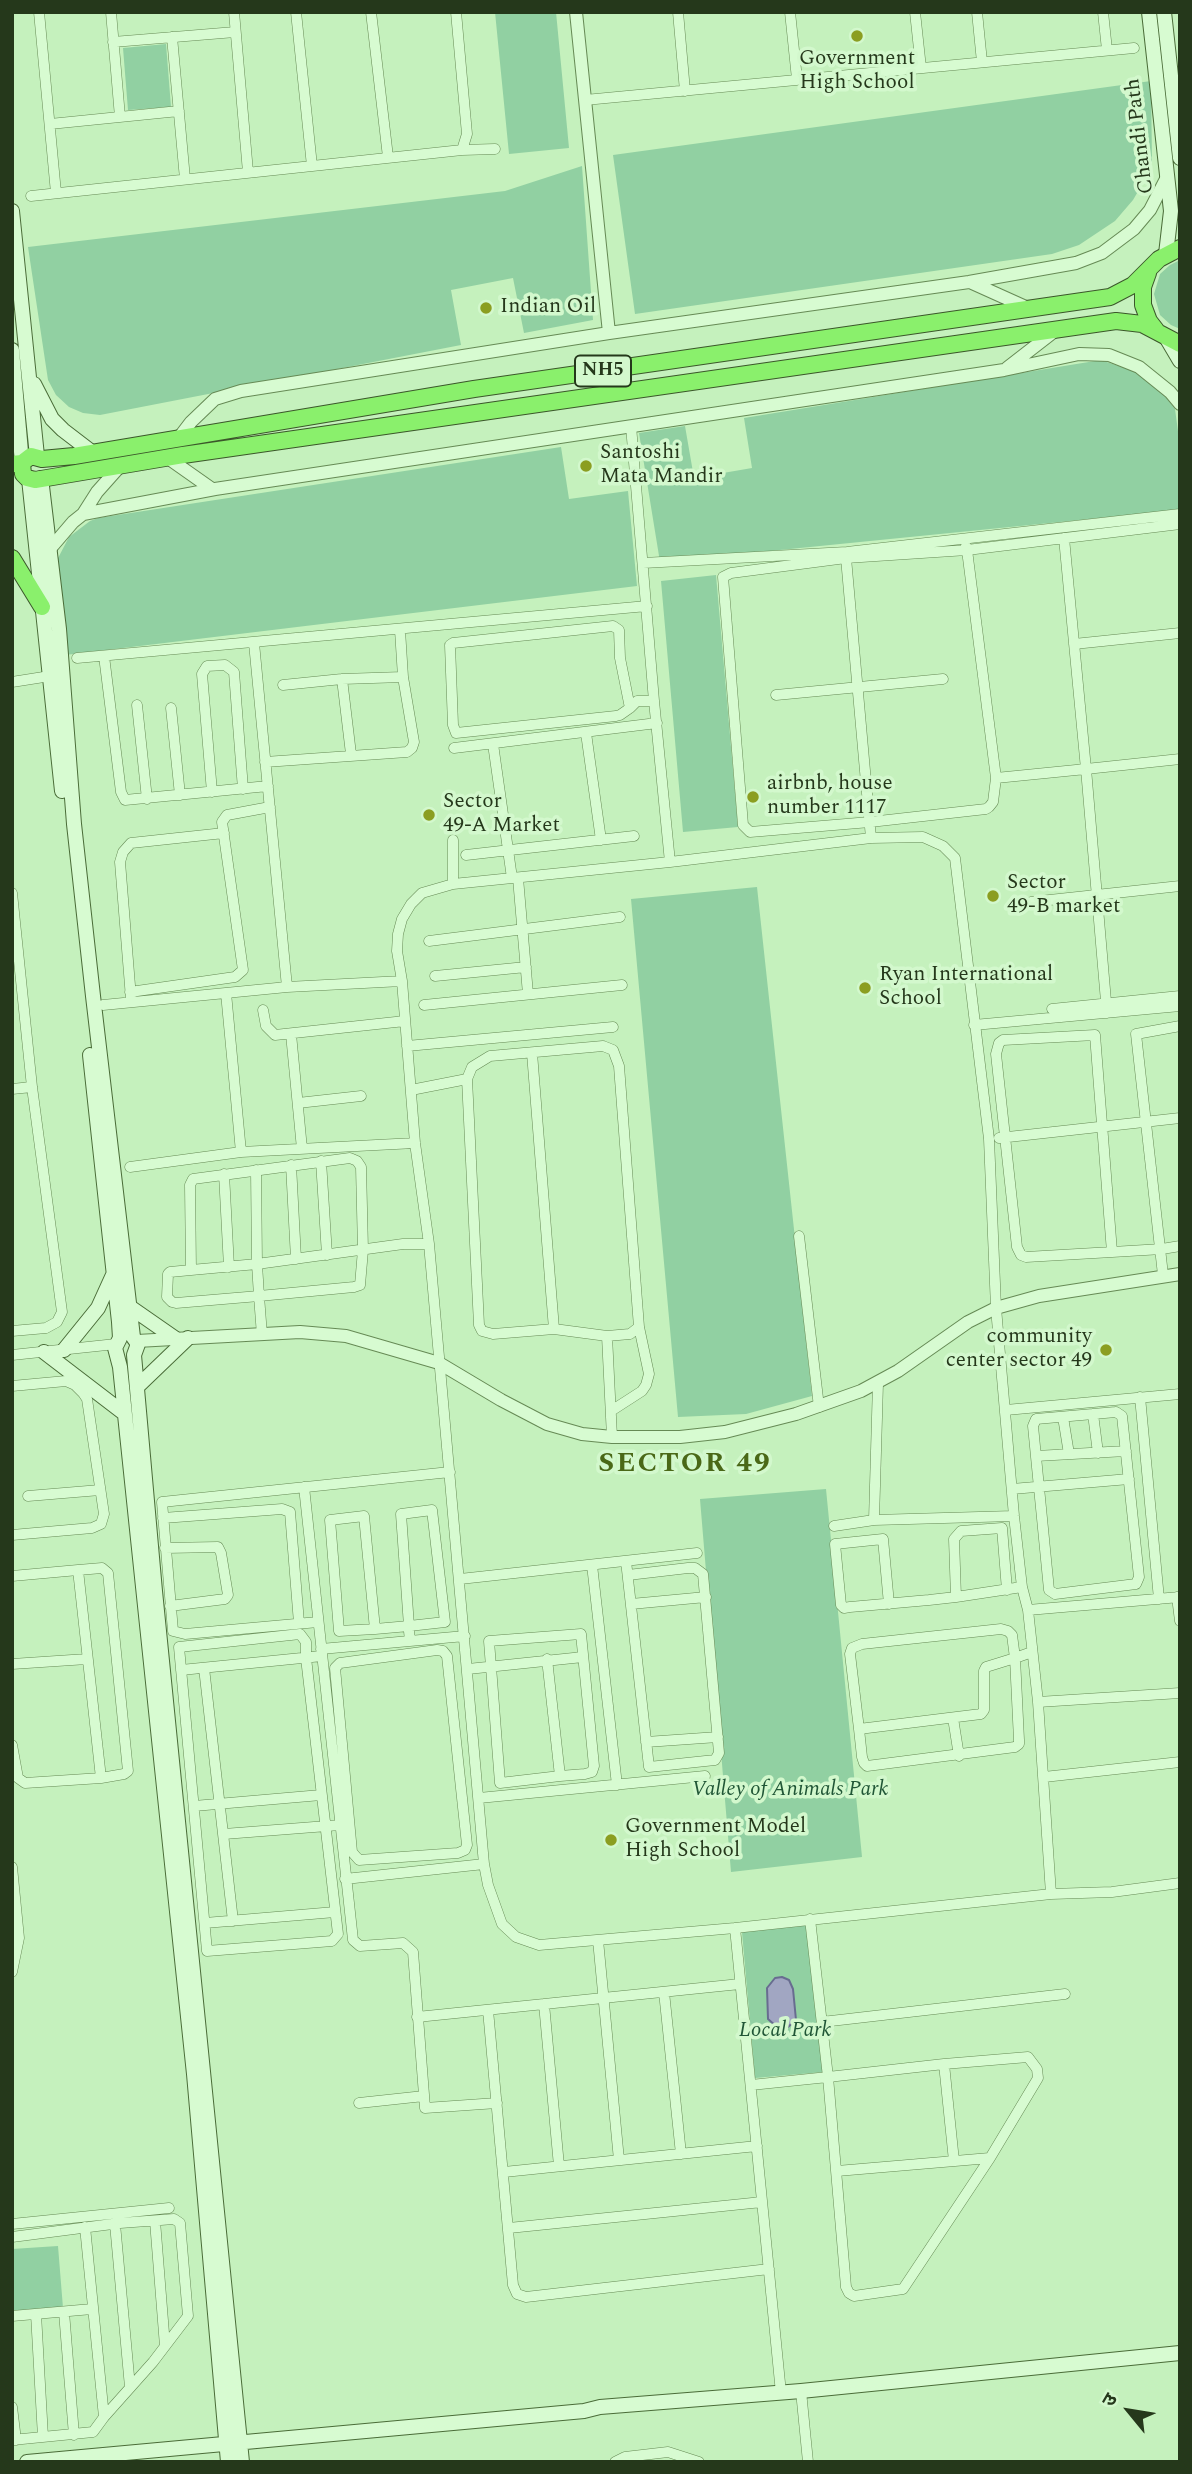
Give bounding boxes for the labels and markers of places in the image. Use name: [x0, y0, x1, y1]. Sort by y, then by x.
marker: Government High School: [849, 28, 865, 44]
place label: Government High School: [799, 47, 915, 97]
place label: Indian Oil: [500, 295, 596, 321]
marker: Indian Oil: [478, 300, 494, 316]
place label: Santoshi Mata Mandir: [600, 441, 723, 491]
marker: Santoshi Mata Mandir: [578, 458, 594, 474]
place label: airbnb, house number 1117: [767, 772, 893, 822]
marker: airbnb, house number 1117: [745, 789, 761, 805]
place label: Sector 49-A Market: [443, 790, 560, 840]
marker: Sector 49-A Market: [421, 807, 437, 823]
place label: Sector 49-B market: [1007, 871, 1120, 921]
marker: Sector 49-B market: [985, 888, 1001, 904]
place label: Ryan International School: [879, 963, 1053, 1013]
marker: Ryan International School: [857, 980, 873, 996]
place label: community center sector 49: [946, 1325, 1092, 1375]
marker: community center sector 49: [1098, 1342, 1114, 1358]
place label: Government Model High School: [625, 1815, 806, 1865]
marker: Government Model High School: [603, 1832, 619, 1848]

